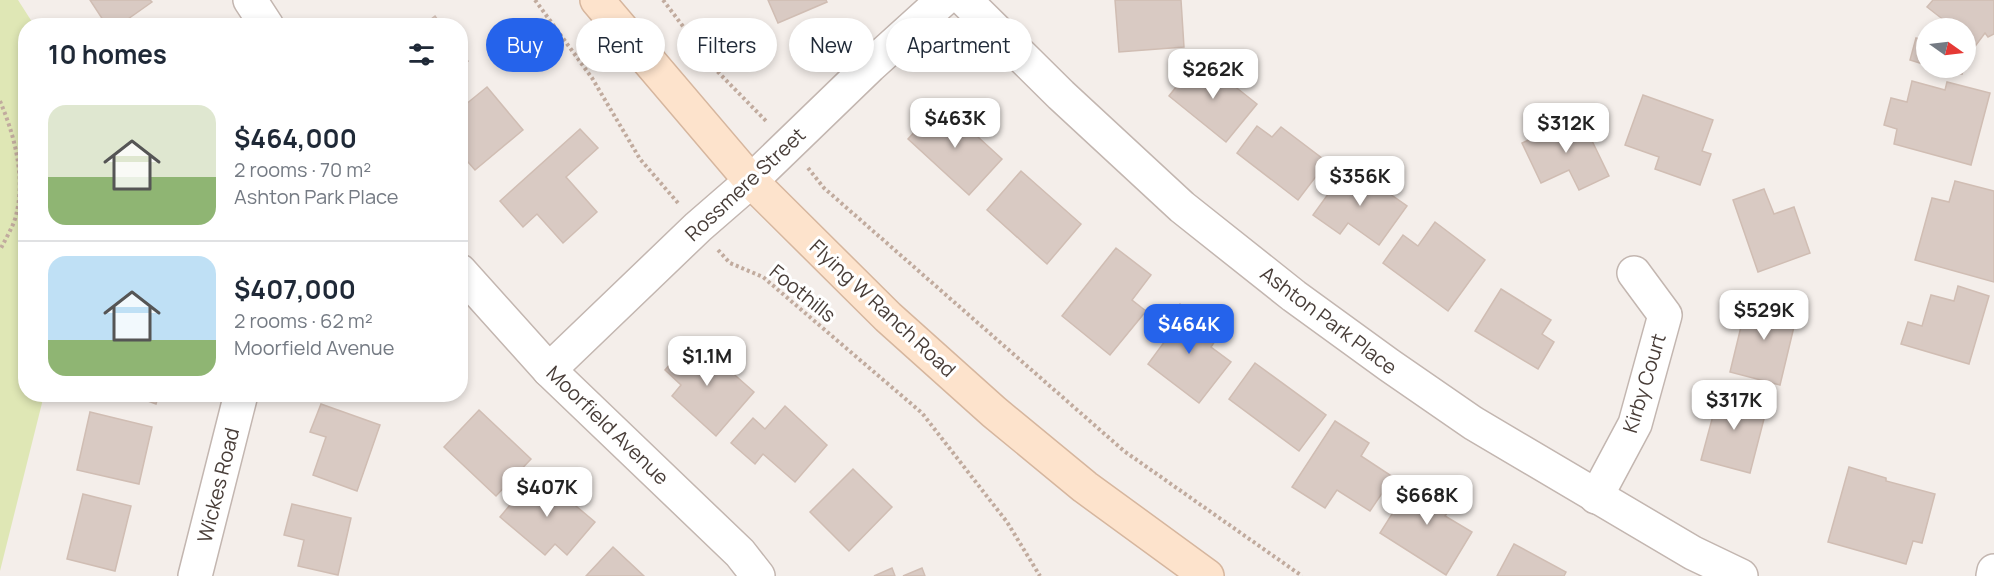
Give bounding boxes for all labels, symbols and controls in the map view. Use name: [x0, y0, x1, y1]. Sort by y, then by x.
chip: Buy: [486, 18, 564, 72]
chip: Rent: [576, 18, 665, 72]
chip: Filters: [677, 18, 777, 72]
chip: New: [789, 18, 874, 72]
chip: Apartment: [886, 18, 1032, 72]
north arrow: [1916, 18, 1976, 78]
map controls: [1916, 18, 1976, 78]
text: 10 homes: [48, 36, 167, 72]
icon: filters: [405, 38, 438, 71]
pin: $262K: [1171, 49, 1255, 100]
text: $262K: [1182, 55, 1244, 82]
pin: $463K: [913, 98, 997, 149]
pin: $312K: [1524, 103, 1608, 154]
text: $463K: [924, 104, 986, 131]
text: $312K: [1537, 109, 1595, 136]
text: $464,000: [234, 120, 357, 156]
street label: Rossmere Street: [679, 121, 811, 247]
icon: home: [96, 129, 168, 201]
text: 2 rooms · 70 m²: [234, 156, 371, 183]
pin: $356K: [1318, 156, 1402, 207]
text: $356K: [1329, 162, 1391, 189]
text: Ashton Park Place: [234, 183, 399, 210]
street label: Flying W Ranch Road: [804, 233, 962, 383]
street label: Foothills: [764, 258, 842, 328]
street label: Ashton Park Place: [1255, 260, 1403, 380]
text: $407,000: [234, 271, 356, 307]
icon: home: [96, 280, 168, 352]
pin: $529K: [1722, 290, 1806, 341]
text: $529K: [1733, 296, 1795, 323]
pin: $464K: [1147, 304, 1231, 355]
text: 2 rooms · 62 m²: [234, 307, 373, 334]
text: $464K: [1158, 310, 1220, 337]
street label: Kirby Court: [1616, 330, 1672, 436]
text: Moorfield Avenue: [234, 334, 394, 361]
pin: $1.1M: [665, 336, 749, 387]
text: $1.1M: [682, 342, 732, 369]
street label: Moorfield Avenue: [541, 360, 675, 490]
pin: $317K: [1692, 380, 1776, 431]
text: $317K: [1706, 386, 1762, 413]
street label: Wickes Road: [191, 425, 245, 545]
pin: $407K: [505, 467, 589, 518]
text: $407K: [516, 473, 578, 500]
pin: $668K: [1385, 475, 1469, 526]
text: $668K: [1396, 481, 1458, 508]

